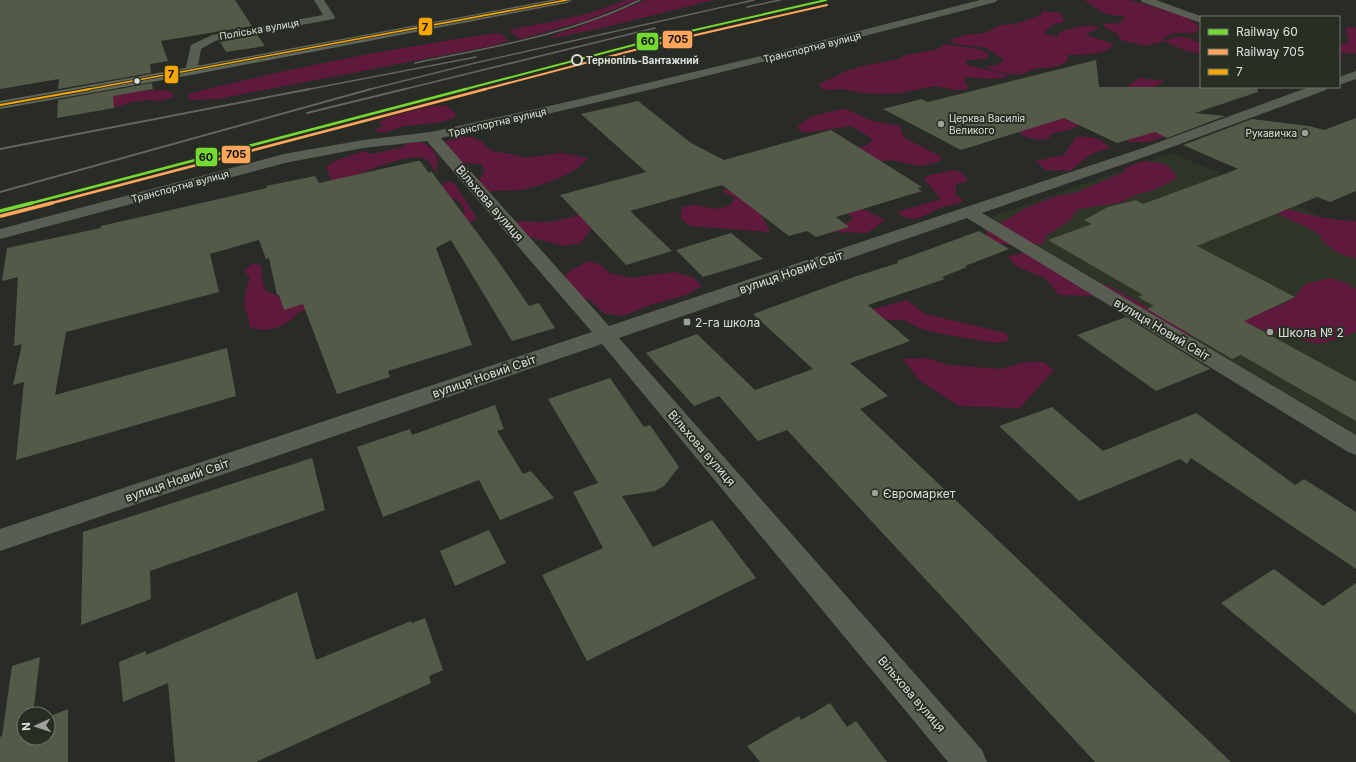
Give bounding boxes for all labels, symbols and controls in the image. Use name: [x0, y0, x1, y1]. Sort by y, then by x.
street label: Поліська вулиця: [218, 16, 300, 42]
legend: [1200, 16, 1340, 88]
line badge: 7: [418, 17, 433, 36]
text: 7: [422, 20, 428, 34]
text: Railway 60: [1236, 24, 1298, 39]
street label: Транспортна вулиця: [762, 29, 862, 65]
line badge: 705: [662, 30, 693, 49]
line badge: 60: [636, 32, 659, 51]
text: 705: [668, 32, 688, 46]
text: 60: [641, 34, 655, 48]
text: Railway 705: [1236, 44, 1304, 59]
marker: Тернопіль-Вантажний: [571, 54, 583, 66]
place label: Тернопіль-Вантажний: [586, 54, 699, 66]
text: 7: [1236, 64, 1243, 79]
line badge: 7: [164, 65, 179, 84]
text: 7: [168, 67, 174, 81]
unlabelled marker: [132, 76, 142, 86]
street label: Транспортна вулиця: [447, 105, 547, 139]
place label: Церква Василія Великого: [949, 112, 1025, 136]
marker: Церква Василія Великого: [936, 119, 946, 129]
place label: Рукавичка: [1246, 127, 1297, 139]
marker: Рукавичка: [1300, 128, 1310, 138]
line badge: 705: [221, 145, 251, 164]
line badge: 60: [195, 147, 218, 167]
text: 705: [226, 147, 246, 161]
text: 60: [199, 150, 213, 164]
street label: Вільхова вулиця: [453, 162, 527, 244]
street label: Транспортна вулиця: [130, 167, 230, 205]
street label: вулиця Новий Світ: [737, 247, 845, 297]
street label: вулиця Новий Світ: [1112, 295, 1213, 364]
place label: 2-га школа: [695, 315, 760, 330]
marker: 2-га школа: [682, 317, 692, 327]
place label: Школа № 2: [1278, 325, 1344, 340]
marker: Школа № 2: [1265, 327, 1275, 337]
street label: вулиця Новий Світ: [430, 351, 538, 401]
street label: Вільхова вулиця: [665, 407, 739, 489]
street label: вулиця Новий Світ: [123, 455, 231, 505]
place label: Євромаркет: [883, 486, 956, 501]
marker: Євромаркет: [870, 488, 880, 498]
street label: Вільхова вулиця: [875, 653, 949, 735]
north arrow: [16, 706, 56, 746]
text: N: [19, 722, 33, 731]

